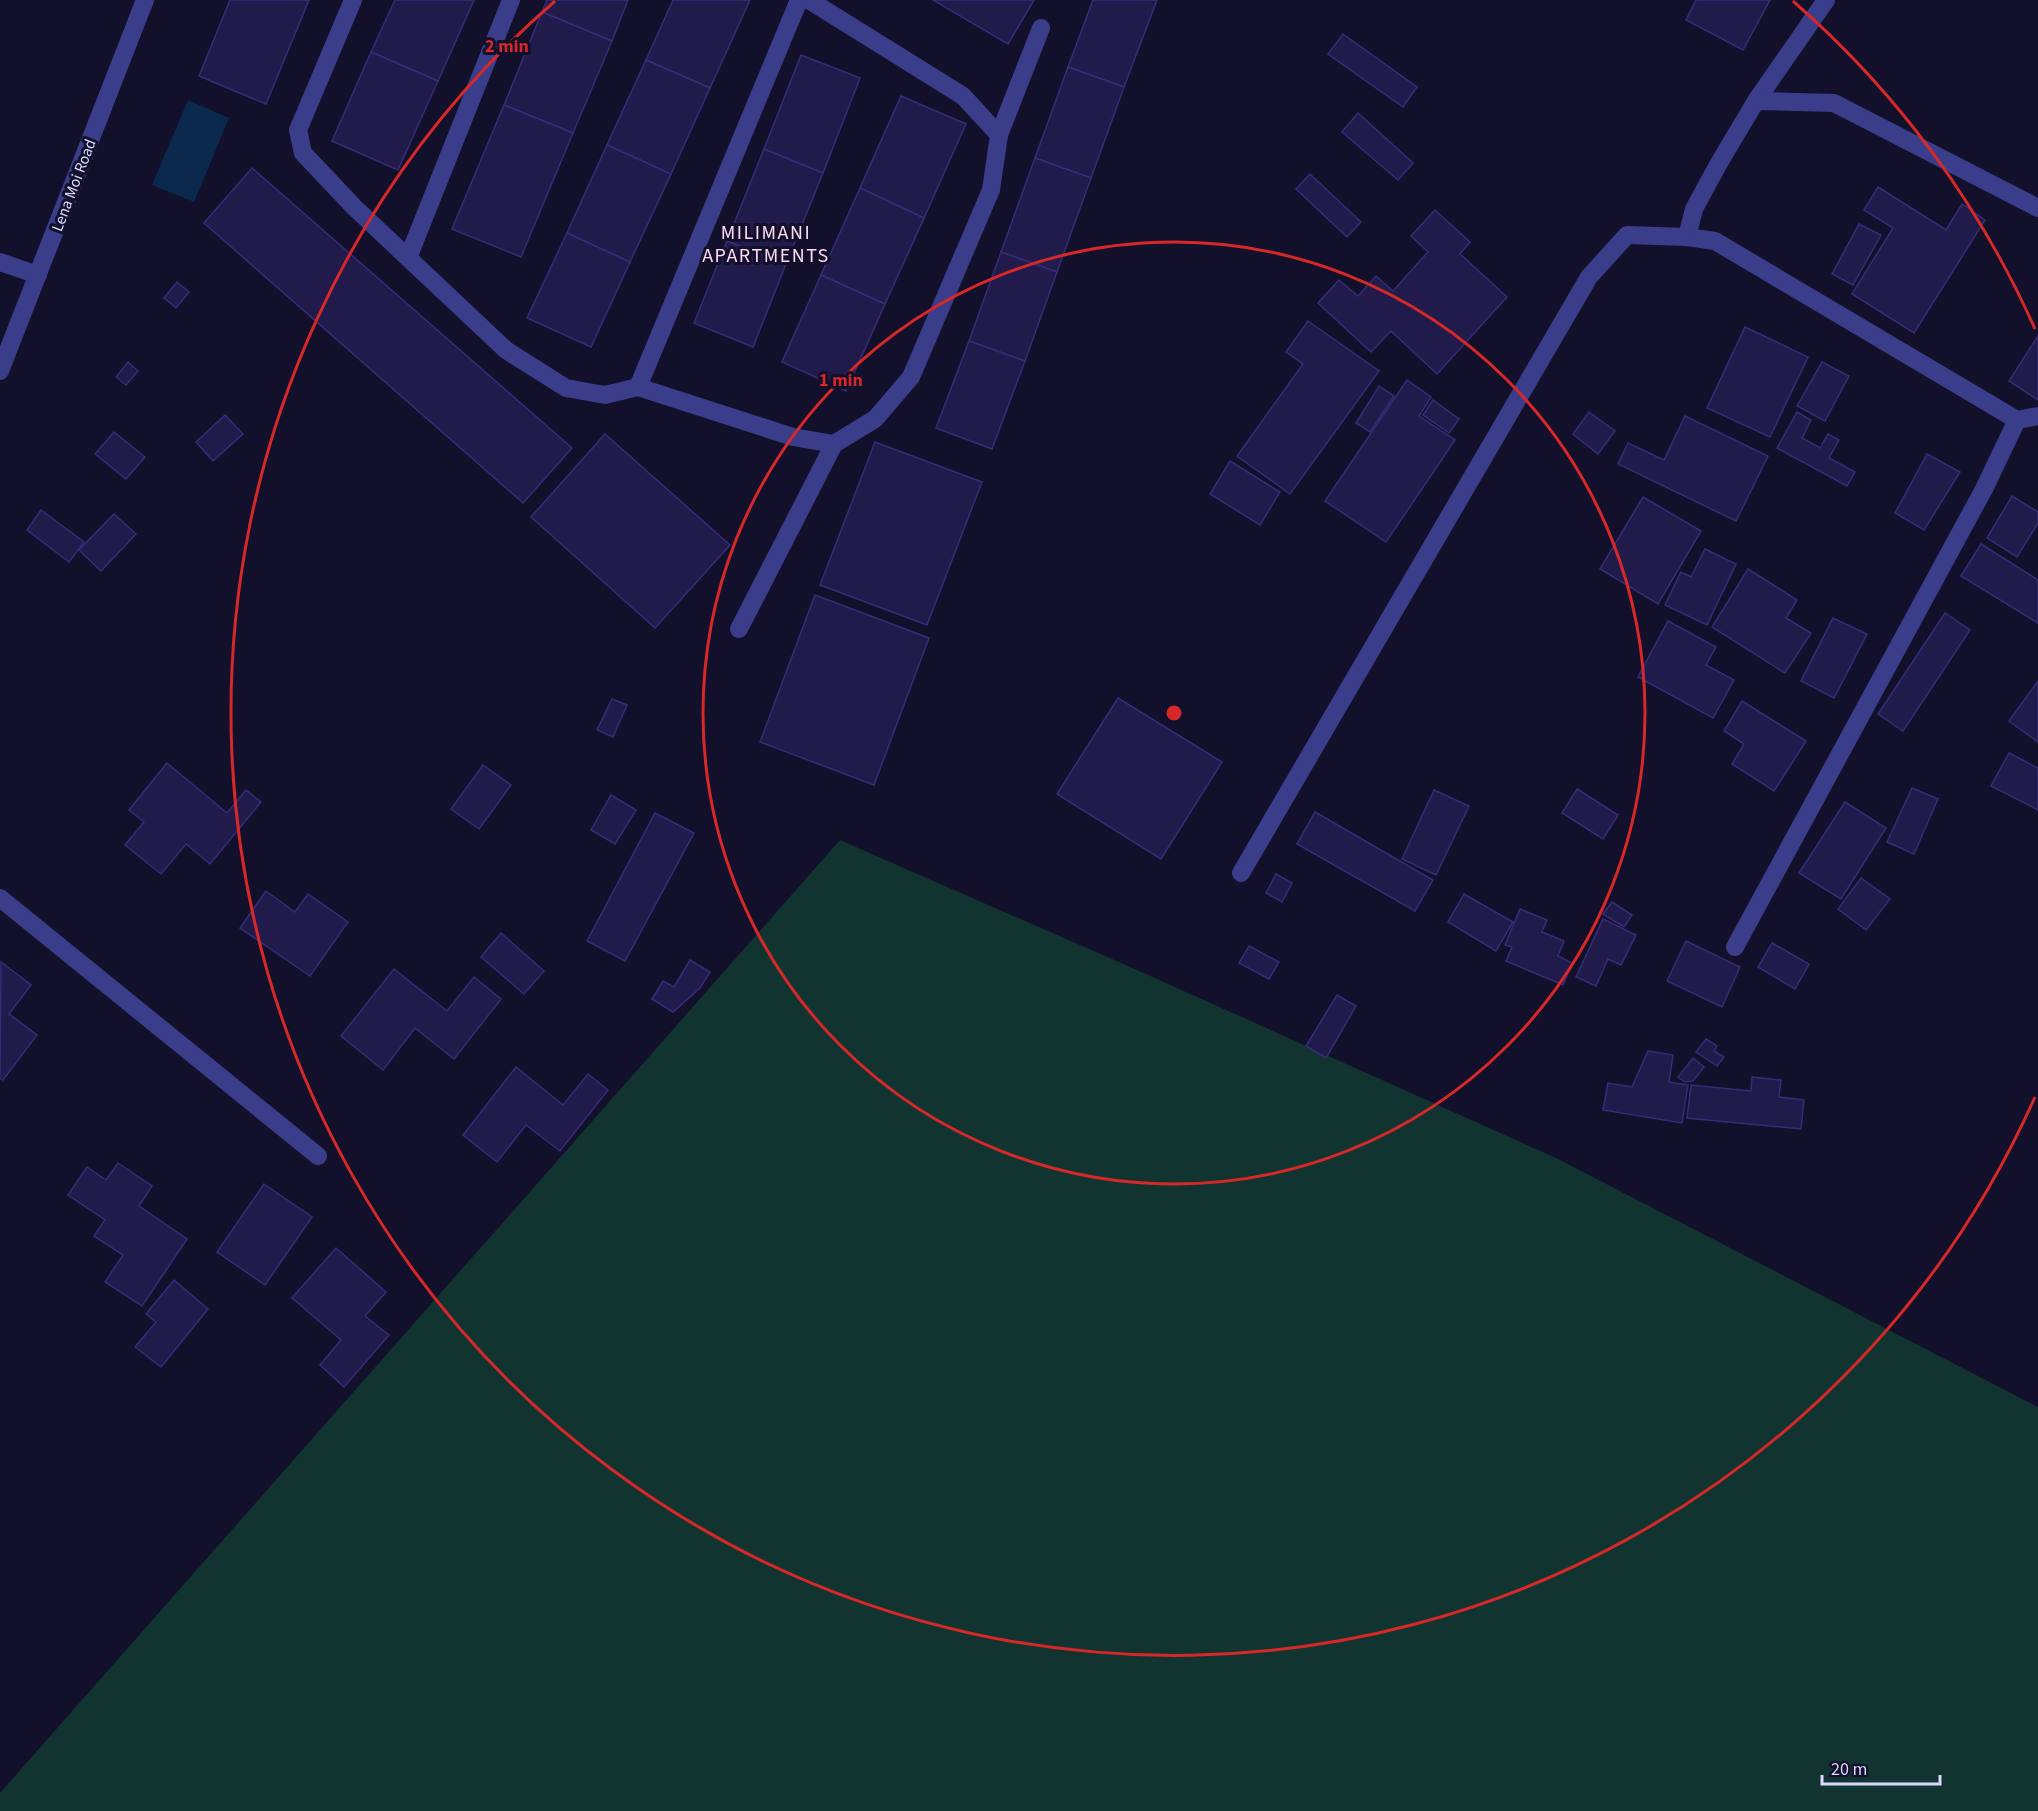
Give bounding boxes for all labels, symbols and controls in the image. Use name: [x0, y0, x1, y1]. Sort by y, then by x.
text: 2 min: [485, 34, 529, 59]
street label: Lena Moi Road: [46, 136, 102, 235]
district label: MILIMANI APARTMENTS: [702, 219, 830, 270]
text: 1 min: [819, 368, 863, 393]
centre of rings: [1164, 703, 1184, 723]
scale bar: [1822, 1748, 1940, 1786]
text: 20 m: [1831, 1757, 1867, 1782]

